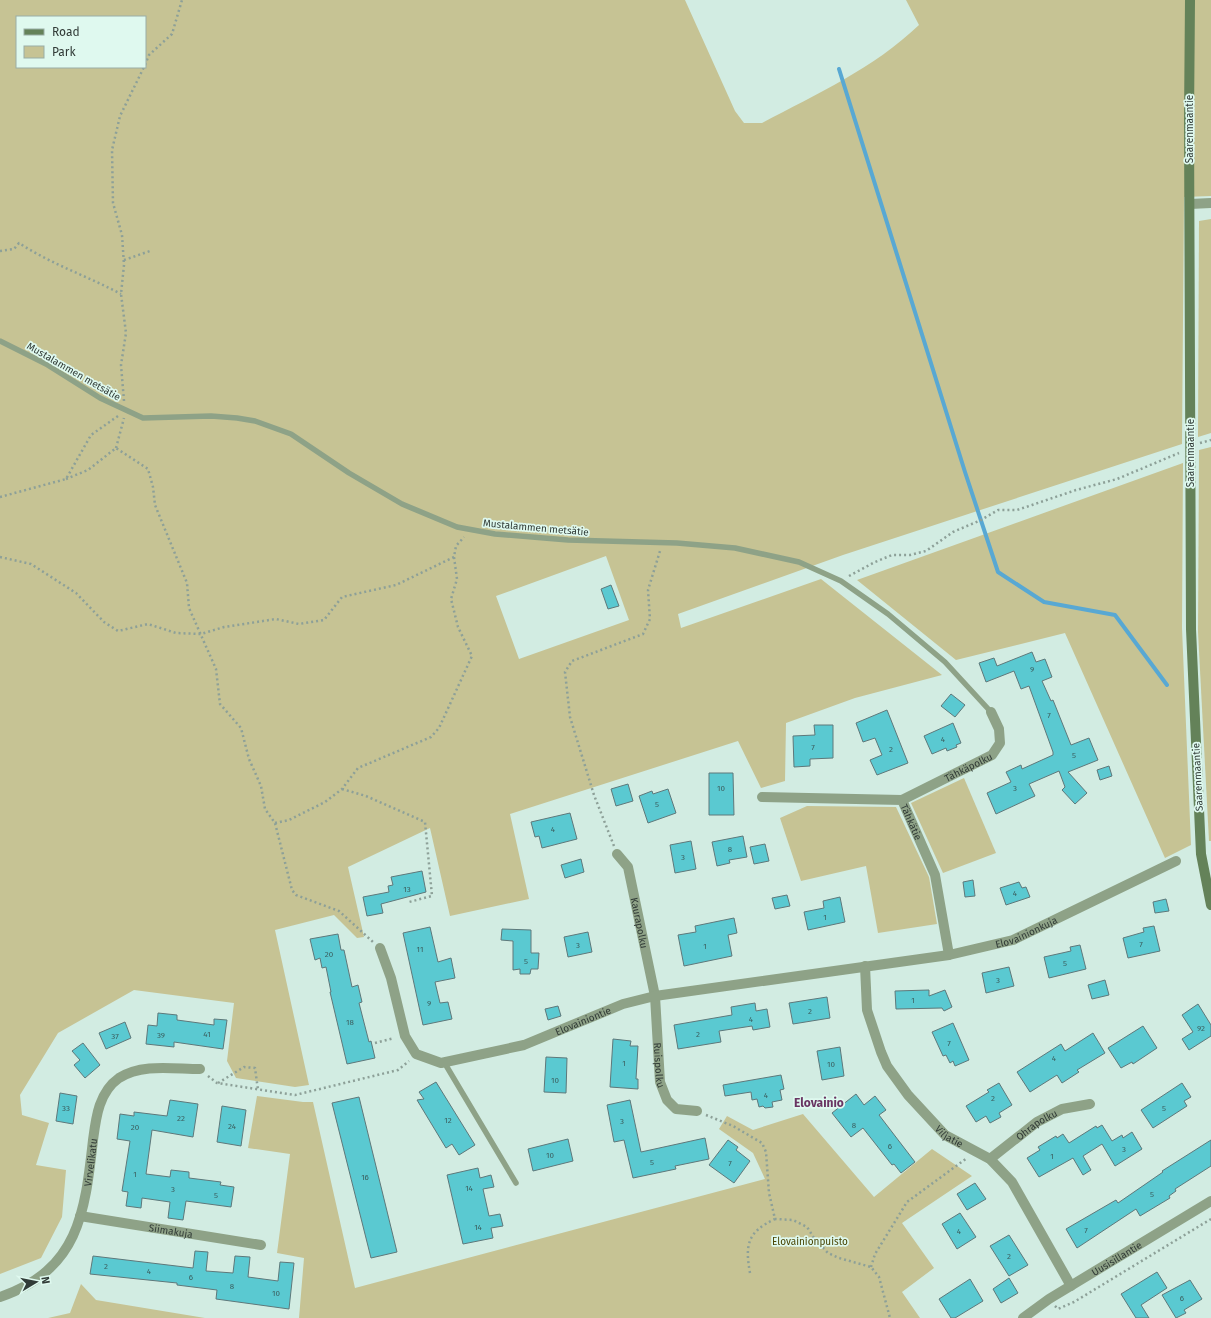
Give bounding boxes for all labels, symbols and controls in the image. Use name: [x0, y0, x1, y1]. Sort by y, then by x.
legend: [16, 16, 146, 68]
text: Road: [52, 25, 80, 39]
text: Park: [52, 45, 76, 59]
street label: Saarenmaantie: [1184, 95, 1196, 163]
street label: Mustalammen metsätie: [25, 340, 122, 404]
street label: Saarenmaantie: [1185, 419, 1197, 487]
street label: Mustalammen metsätie: [483, 517, 589, 539]
house number: 9: [1030, 665, 1034, 674]
house number: 7: [1047, 711, 1051, 720]
house number: 4: [941, 735, 946, 744]
house number: 7: [811, 743, 815, 752]
street label: Saarenmaantie: [1190, 743, 1206, 811]
house number: 2: [889, 745, 893, 754]
street label: Tähkäpolku: [943, 751, 995, 785]
house number: 5: [1072, 751, 1076, 760]
house number: 10: [717, 784, 725, 793]
house number: 3: [1013, 784, 1017, 793]
house number: 5: [655, 800, 659, 809]
street label: Tähkätie: [898, 802, 924, 842]
house number: 4: [551, 825, 556, 834]
house number: 8: [728, 845, 733, 854]
house number: 3: [681, 853, 685, 862]
house number: 13: [403, 885, 411, 894]
house number: 4: [1013, 889, 1018, 898]
street label: Kaurapolku: [628, 896, 650, 949]
house number: 1: [823, 913, 827, 922]
street label: Elovainionkuja: [994, 914, 1060, 951]
house number: 7: [1139, 940, 1143, 949]
house number: 3: [576, 941, 580, 950]
house number: 1: [703, 942, 707, 951]
house number: 11: [417, 945, 423, 954]
house number: 20: [325, 950, 334, 959]
house number: 5: [524, 957, 528, 966]
house number: 5: [1063, 959, 1067, 968]
house number: 3: [996, 976, 1000, 985]
house number: 1: [911, 996, 915, 1005]
house number: 9: [427, 999, 431, 1008]
street label: Elovainiontie: [554, 1005, 613, 1038]
house number: 2: [808, 1007, 812, 1016]
house number: 4: [749, 1015, 754, 1024]
house number: 18: [346, 1018, 355, 1027]
house number: 92: [1197, 1024, 1205, 1033]
house number: 41: [203, 1030, 211, 1039]
house number: 2: [696, 1030, 700, 1039]
house number: 39: [157, 1031, 165, 1040]
house number: 37: [111, 1032, 119, 1041]
house number: 7: [947, 1039, 951, 1048]
street label: Ruispolku: [651, 1042, 667, 1090]
house number: 4: [1052, 1054, 1057, 1063]
house number: 1: [622, 1059, 626, 1068]
house number: 10: [827, 1060, 835, 1069]
house number: 10: [551, 1076, 559, 1085]
house number: 4: [764, 1091, 769, 1100]
house number: 2: [991, 1094, 995, 1103]
district label: Elovainio: [794, 1096, 844, 1110]
house number: 33: [62, 1104, 70, 1113]
house number: 5: [1162, 1104, 1166, 1113]
street label: Ohrapolku: [1014, 1107, 1060, 1143]
house number: 22: [177, 1114, 185, 1123]
house number: 12: [444, 1116, 452, 1125]
house number: 3: [620, 1117, 624, 1126]
house number: 8: [852, 1121, 857, 1130]
house number: 24: [228, 1122, 237, 1131]
house number: 20: [131, 1123, 140, 1132]
street label: Viljatie: [932, 1123, 965, 1151]
street label: Virvelikatu: [82, 1138, 100, 1187]
house number: 6: [888, 1142, 892, 1151]
house number: 3: [1122, 1145, 1126, 1154]
house number: 10: [546, 1151, 554, 1160]
house number: 1: [1050, 1152, 1054, 1161]
house number: 5: [650, 1158, 654, 1167]
house number: 7: [728, 1159, 732, 1168]
house number: 1: [133, 1170, 137, 1179]
house number: 16: [361, 1173, 369, 1182]
house number: 14: [465, 1184, 474, 1193]
house number: 3: [171, 1185, 175, 1194]
house number: 5: [1150, 1190, 1154, 1199]
house number: 5: [214, 1191, 218, 1200]
street label: Siimakuja: [148, 1222, 194, 1241]
house number: 14: [474, 1223, 483, 1232]
house number: 7: [1084, 1226, 1088, 1235]
house number: 4: [957, 1227, 962, 1236]
park label: Elovainionpuisto: [772, 1236, 848, 1248]
street label: Uusisillantie: [1090, 1239, 1144, 1279]
house number: 2: [1007, 1252, 1011, 1261]
north arrow: [16, 1262, 56, 1302]
house number: 2: [104, 1262, 108, 1271]
house number: 4: [147, 1267, 152, 1276]
house number: 6: [189, 1273, 193, 1282]
text: N: [38, 1276, 52, 1285]
house number: 8: [230, 1282, 235, 1291]
house number: 10: [272, 1289, 280, 1298]
house number: 6: [1180, 1294, 1184, 1303]

